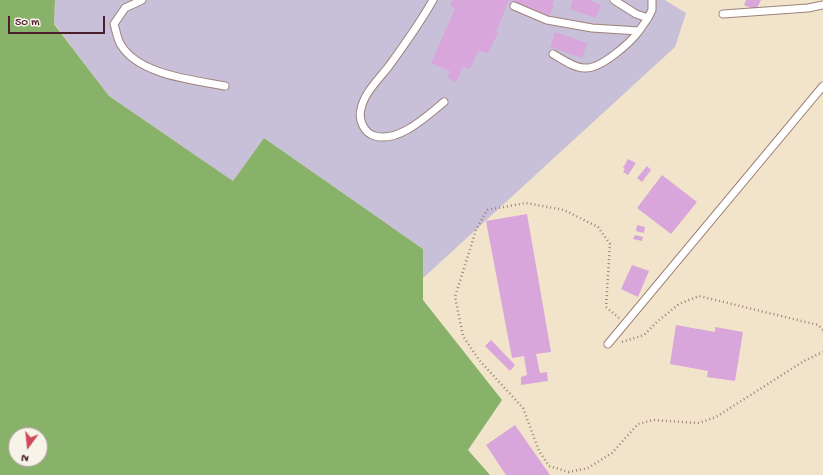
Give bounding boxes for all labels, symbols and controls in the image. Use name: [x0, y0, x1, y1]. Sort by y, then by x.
scale bar: [10, 8, 107, 34]
text: 50 m: [15, 16, 40, 30]
north arrow: [8, 427, 48, 467]
text: N: [20, 451, 30, 464]

